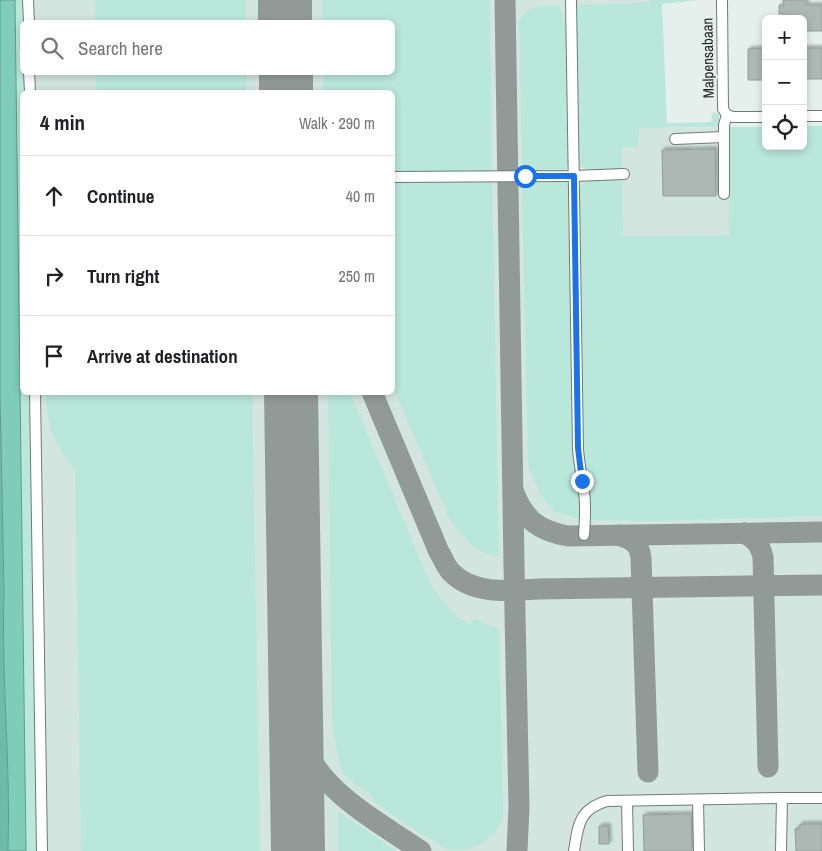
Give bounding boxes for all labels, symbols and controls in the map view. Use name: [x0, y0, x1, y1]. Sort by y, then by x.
map controls: [762, 15, 807, 150]
button: +: [762, 15, 807, 60]
street label: Malpensabaan: [696, 17, 719, 99]
search box: [20, 20, 395, 75]
icon: search: [38, 34, 66, 62]
text: Search here: [78, 35, 163, 61]
button: −: [762, 60, 807, 105]
button: locate: [762, 105, 807, 150]
text: 4 min: [40, 108, 85, 137]
text: Walk · 290 m: [299, 112, 375, 134]
route start: [514, 165, 537, 188]
icon: ahead: [40, 182, 68, 210]
text: Continue: [87, 183, 155, 209]
text: 40 m: [346, 185, 375, 207]
icon: right: [40, 262, 68, 290]
text: Turn right: [87, 263, 159, 289]
text: 250 m: [339, 265, 375, 287]
icon: arrive: [40, 342, 68, 370]
text: Arrive at destination: [87, 343, 238, 369]
route end: [571, 470, 594, 493]

